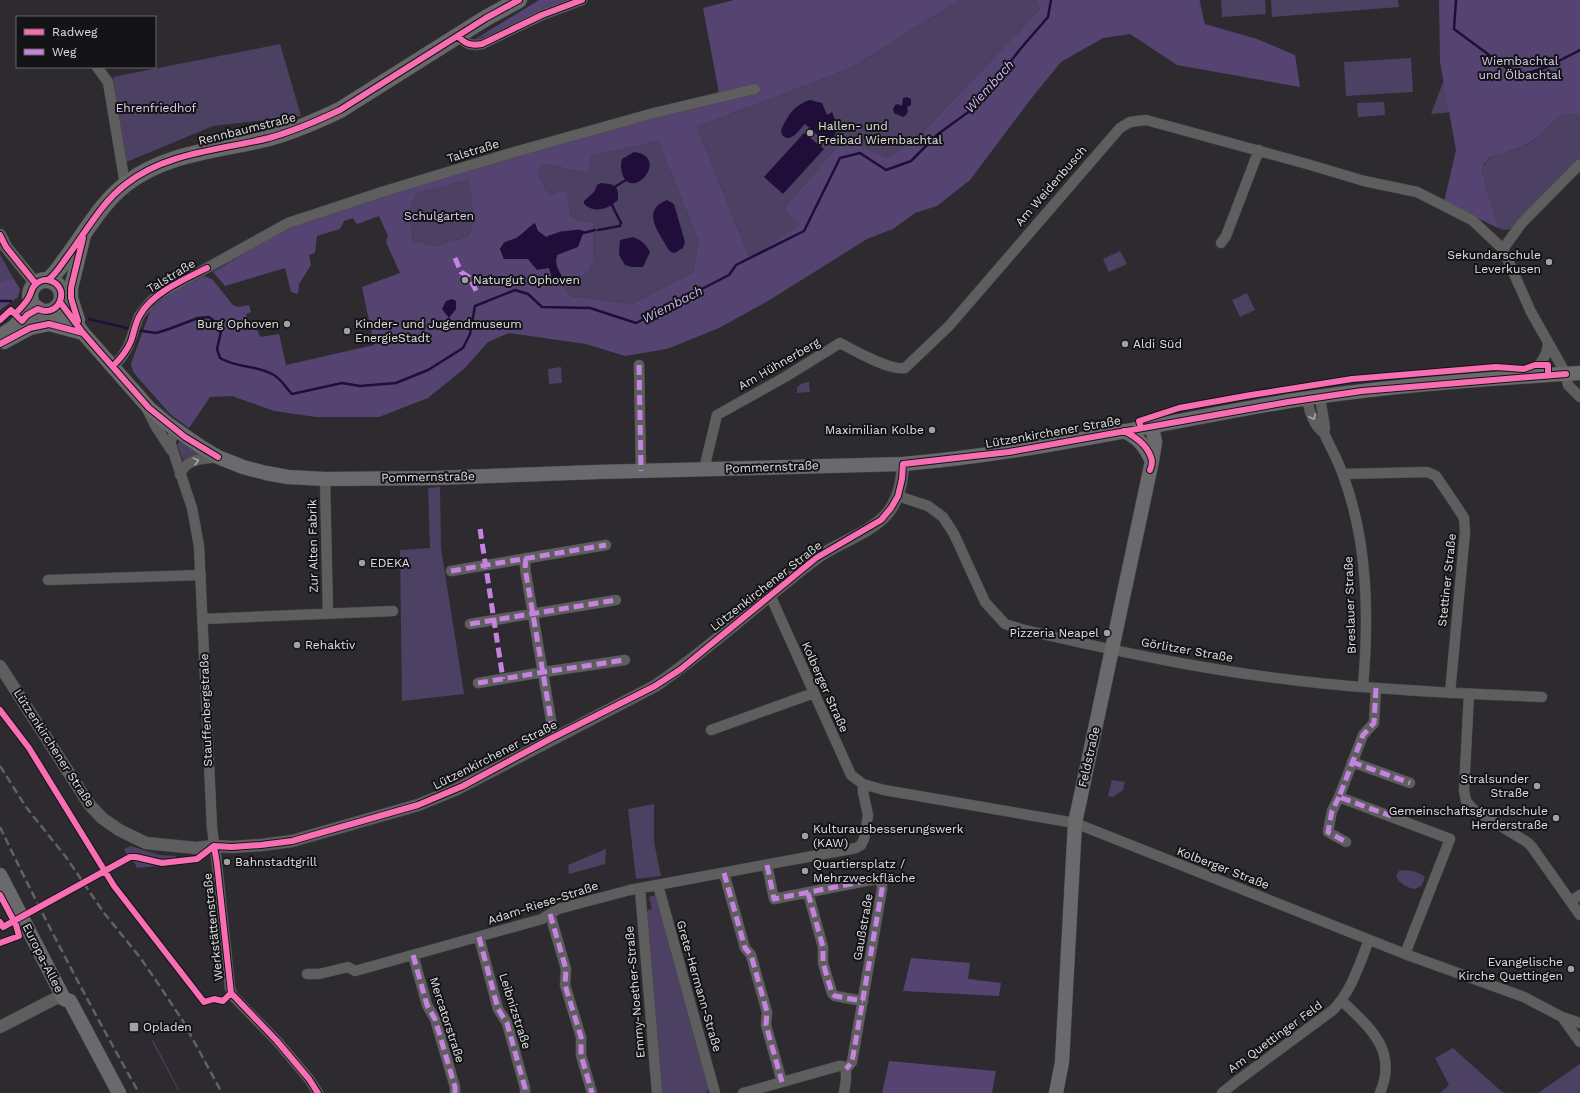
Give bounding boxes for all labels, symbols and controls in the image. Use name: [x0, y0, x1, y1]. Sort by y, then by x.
legend: [16, 16, 156, 68]
text: Radweg: [52, 25, 98, 39]
text: Weg: [52, 45, 77, 59]
park label: Wiembachtal und Ölbachtal: [1479, 54, 1562, 82]
water label: Wiembach: [962, 57, 1017, 116]
park label: Ehrenfriedhof: [116, 101, 197, 115]
street label: Rennbaumstraße: [197, 110, 297, 148]
place label: Hallen- und Freibad Wiembachtal: [818, 119, 943, 147]
marker: Hallen- und Freibad Wiembachtal: [805, 128, 815, 138]
street label: Talstraße: [445, 136, 501, 166]
street label: Am Weidenbusch: [1012, 143, 1090, 229]
park label: Schulgarten: [404, 209, 474, 223]
place label: Sekundarschule Leverkusen: [1447, 248, 1541, 276]
street label: Talstraße: [144, 256, 198, 296]
marker: Sekundarschule Leverkusen: [1544, 257, 1554, 267]
place label: Naturgut Ophoven: [473, 273, 580, 287]
marker: Naturgut Ophoven: [460, 275, 470, 285]
water label: Wiembach: [639, 283, 705, 326]
place label: Burg Ophoven: [197, 317, 279, 331]
place label: Kinder- und Jugendmuseum EnergieStadt: [355, 317, 522, 345]
marker: Burg Ophoven: [282, 319, 292, 329]
marker: Kinder- und Jugendmuseum EnergieStadt: [342, 326, 352, 336]
street label: Am Hühnerberg: [736, 335, 823, 393]
place label: Aldi Süd: [1133, 337, 1182, 351]
marker: Aldi Süd: [1120, 339, 1130, 349]
street label: Lützenkirchener Straße: [984, 413, 1122, 451]
one-way arrow: [1308, 413, 1316, 420]
place label: Maximilian Kolbe: [825, 423, 924, 437]
marker: Maximilian Kolbe: [927, 425, 937, 435]
one-way arrow: [192, 457, 199, 466]
street label: Pommernstraße: [725, 458, 819, 476]
street label: Pommernstraße: [381, 469, 475, 485]
street label: Zur Alten Fabrik: [305, 499, 321, 593]
street label: Stettiner Straße: [1435, 533, 1459, 627]
street label: Lützenkirchener Straße: [707, 538, 825, 634]
place label: EDEKA: [370, 556, 410, 570]
street label: Breslauer Straße: [1341, 556, 1359, 654]
marker: EDEKA: [357, 558, 367, 568]
place label: Pizzeria Neapel: [1010, 626, 1099, 640]
marker: Pizzeria Neapel: [1102, 628, 1112, 638]
street label: Görlitzer Straße: [1140, 635, 1234, 665]
place label: Rehaktiv: [305, 638, 356, 652]
street label: Kolberger Straße: [799, 639, 851, 735]
marker: Rehaktiv: [292, 640, 302, 650]
street label: Stauffenbergstraße: [197, 653, 215, 767]
street label: Lützenkirchener Straße: [11, 687, 97, 810]
street label: Lützenkirchener Straße: [431, 718, 560, 792]
street label: Feldstraße: [1075, 725, 1103, 789]
place label: Stralsunder Straße: [1461, 772, 1529, 800]
marker: Stralsunder Straße: [1532, 781, 1542, 791]
place label: Gemeinschaftsgrundschule Herderstraße: [1389, 804, 1548, 832]
marker: Gemeinschaftsgrundschule Herderstraße: [1551, 813, 1561, 823]
place label: Kulturausbesserungswerk (KAW): [813, 822, 964, 850]
marker: Kulturausbesserungswerk (KAW): [800, 831, 810, 841]
street label: Kolberger Straße: [1175, 844, 1271, 892]
place label: Bahnstadtgrill: [235, 855, 317, 869]
marker: Bahnstadtgrill: [222, 857, 232, 867]
place label: Quartiersplatz / Mehrzweckfläche: [813, 857, 915, 885]
marker: Quartiersplatz / Mehrzweckfläche: [800, 866, 810, 876]
street label: Werkstättenstraße: [200, 872, 226, 982]
street label: Adam-Riese-Straße: [486, 878, 600, 927]
street label: Gaußstraße: [850, 892, 876, 961]
street label: Grete-Hermann-Straße: [673, 919, 725, 1053]
street label: Europa-Allee: [20, 921, 66, 995]
street label: Emmy-Noether-Straße: [622, 925, 648, 1059]
place label: Evangelische Kirche Quettingen: [1458, 955, 1563, 983]
marker: Evangelische Kirche Quettingen: [1566, 964, 1576, 974]
street label: Leibnizstraße: [496, 971, 534, 1051]
street label: Mercatorstraße: [427, 975, 467, 1065]
street label: Am Quettinger Feld: [1225, 998, 1325, 1076]
place label: Opladen: [143, 1020, 192, 1034]
marker: Opladen: [128, 1021, 140, 1033]

